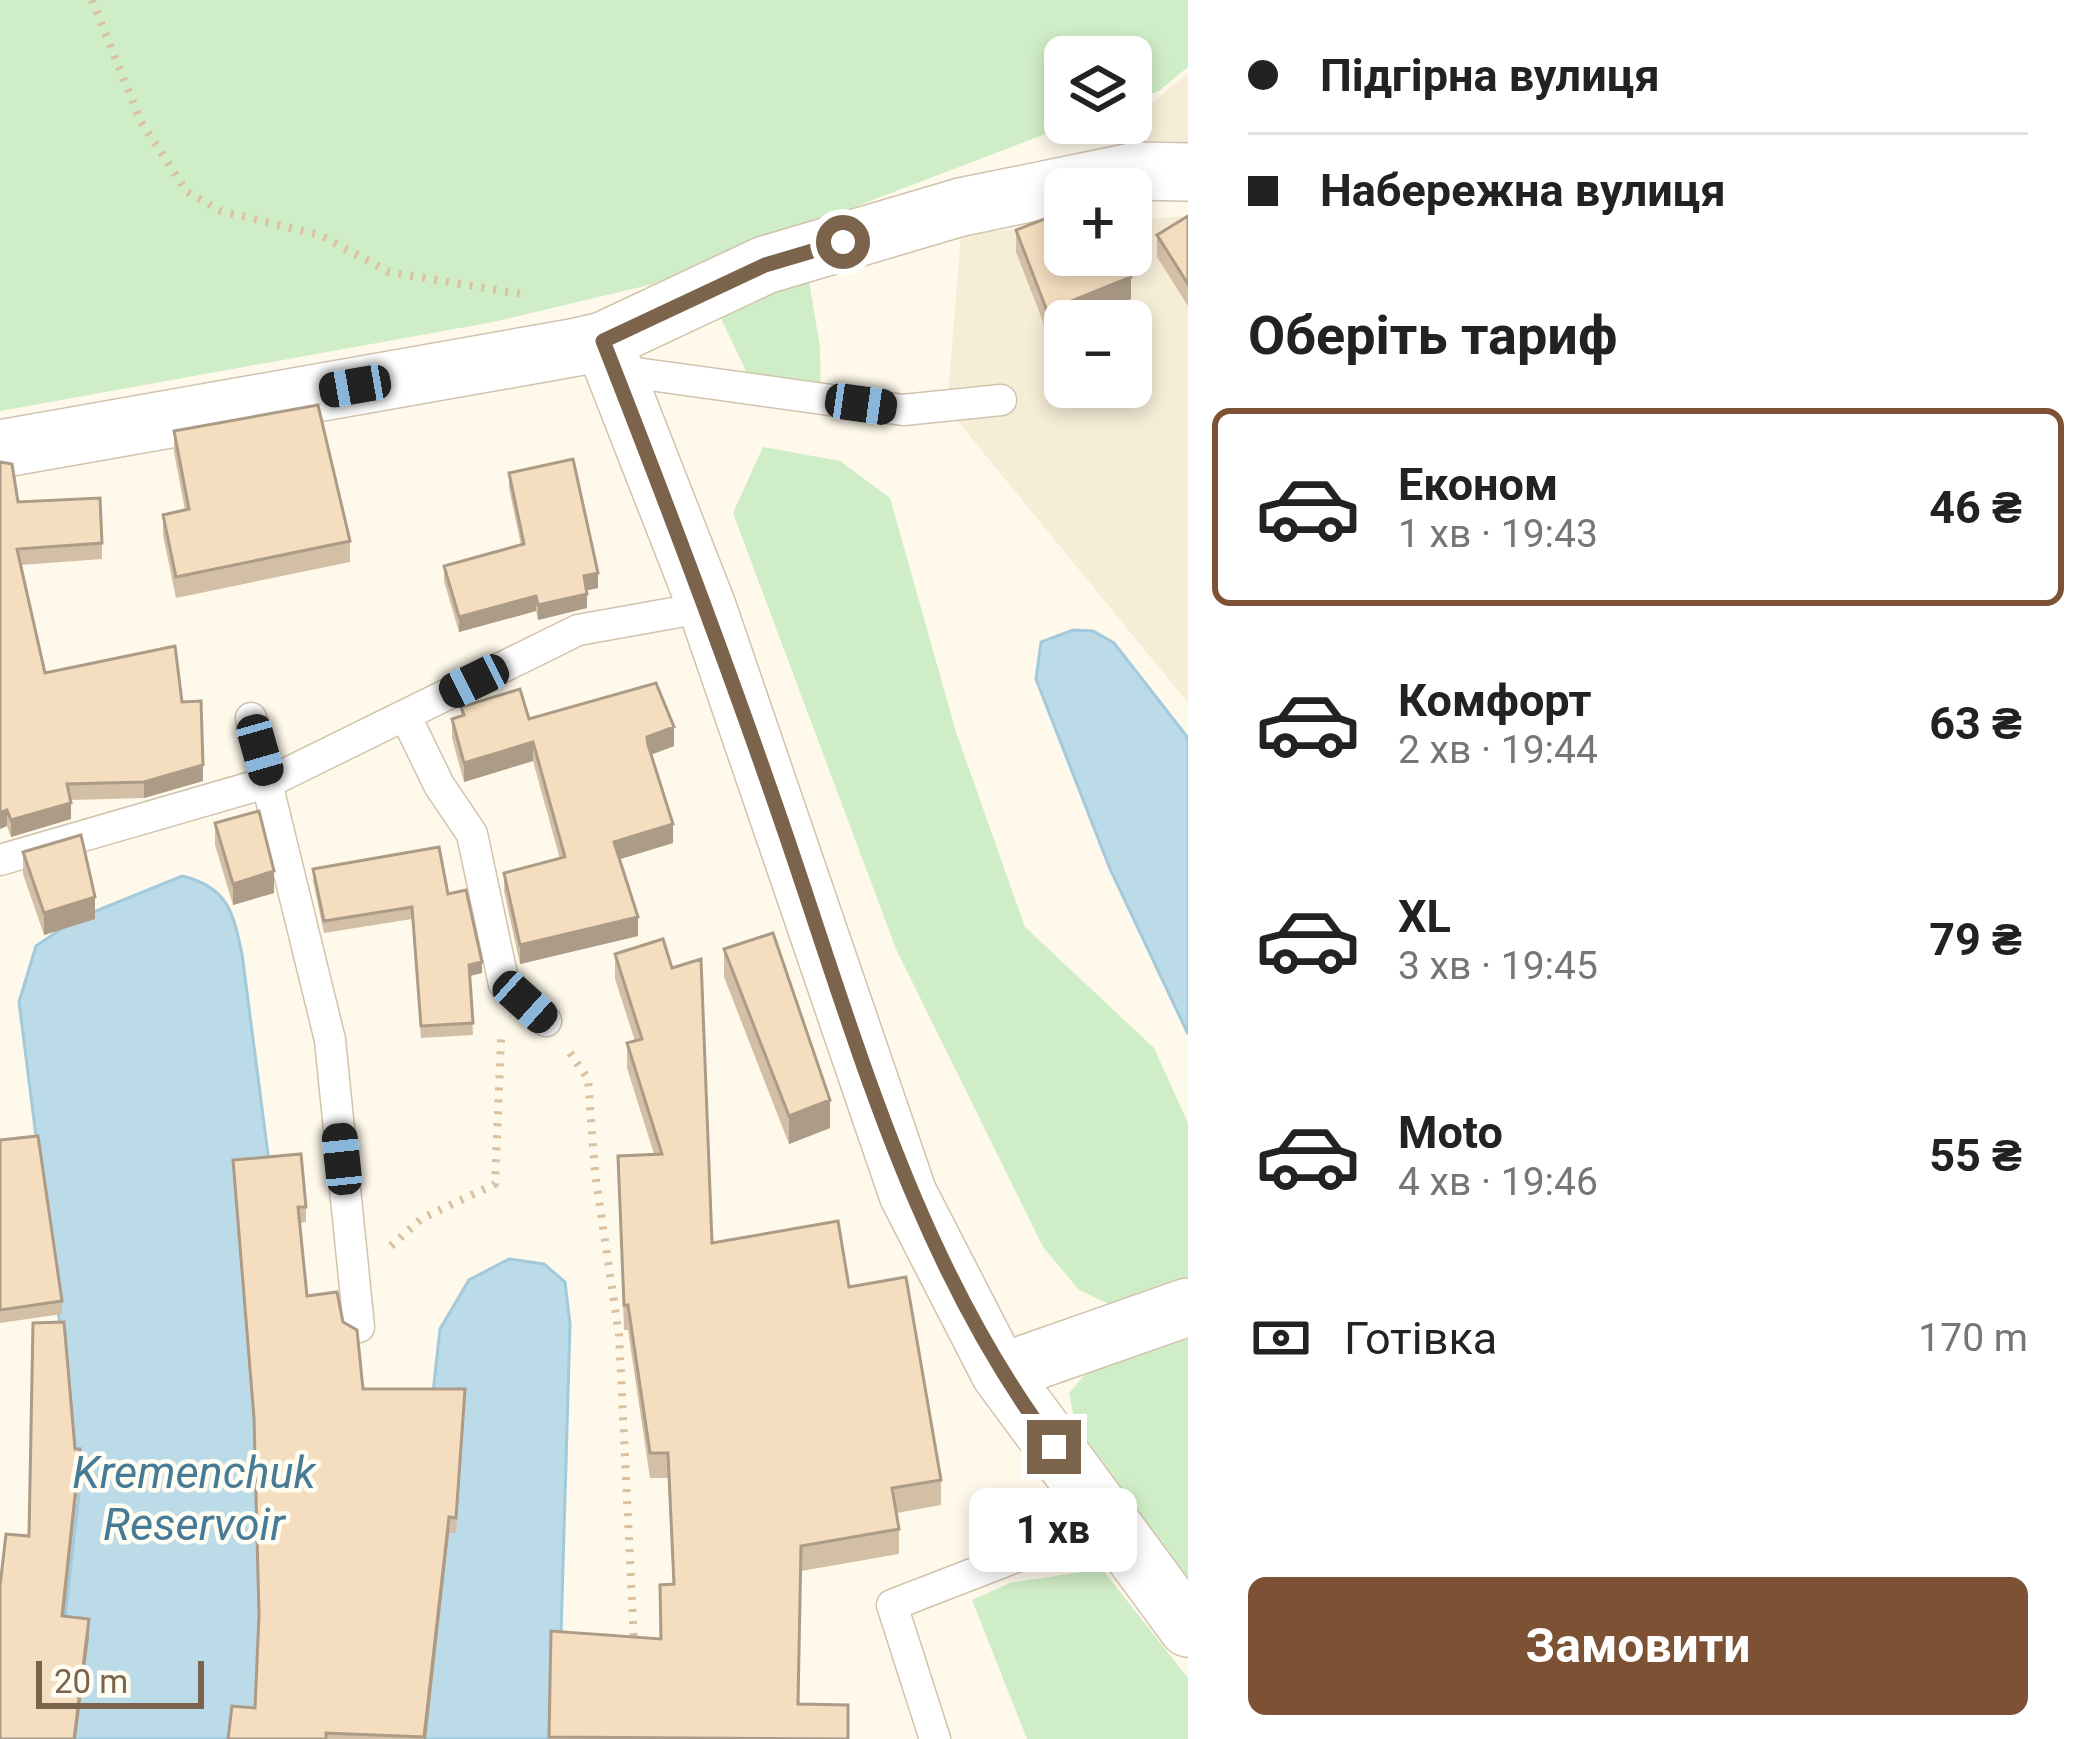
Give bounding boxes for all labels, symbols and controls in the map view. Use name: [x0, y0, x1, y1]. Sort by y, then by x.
map controls: [1044, 36, 1152, 408]
button: layers: [1044, 36, 1152, 144]
text: Підгірна вулиця: [1320, 49, 1660, 102]
text: Набережна вулиця: [1320, 164, 1726, 217]
button: +: [1044, 168, 1152, 276]
route start: [816, 215, 870, 269]
button: −: [1044, 300, 1152, 408]
text: Оберіть тариф: [1248, 304, 1617, 367]
car: [316, 362, 394, 410]
car: [823, 381, 899, 427]
icon: car: [1254, 453, 1362, 561]
text: Економ: [1398, 458, 1558, 511]
text: 46 ₴: [1929, 481, 2022, 534]
text: 1 хв · 19:43: [1398, 511, 1598, 557]
car: [434, 649, 514, 713]
icon: car: [1254, 669, 1362, 777]
text: Комфорт: [1398, 674, 1591, 727]
text: 63 ₴: [1929, 697, 2022, 750]
car: [233, 710, 287, 790]
text: 2 хв · 19:44: [1398, 727, 1598, 773]
icon: car: [1254, 885, 1362, 993]
text: XL: [1398, 890, 1451, 943]
text: 79 ₴: [1929, 913, 2022, 966]
text: 3 хв · 19:45: [1398, 943, 1598, 989]
car: [486, 965, 564, 1039]
icon: car: [1254, 1101, 1362, 1209]
text: Moto: [1398, 1106, 1503, 1159]
car: [320, 1121, 364, 1197]
text: 55 ₴: [1929, 1129, 2022, 1182]
text: 4 хв · 19:46: [1398, 1159, 1598, 1205]
icon: cash: [1248, 1305, 1314, 1371]
text: Готівка: [1344, 1312, 1497, 1365]
text: 170 m: [1918, 1315, 2028, 1361]
route end: [1027, 1420, 1081, 1474]
water label: Kremenchuk Reservoir: [72, 1446, 318, 1551]
callout: 1 хв: [970, 1489, 1138, 1573]
text: 1 хв: [1016, 1507, 1090, 1553]
button: Замовити: [1248, 1577, 2028, 1715]
scale bar: [36, 1655, 204, 1708]
text: 20 m: [54, 1662, 128, 1701]

